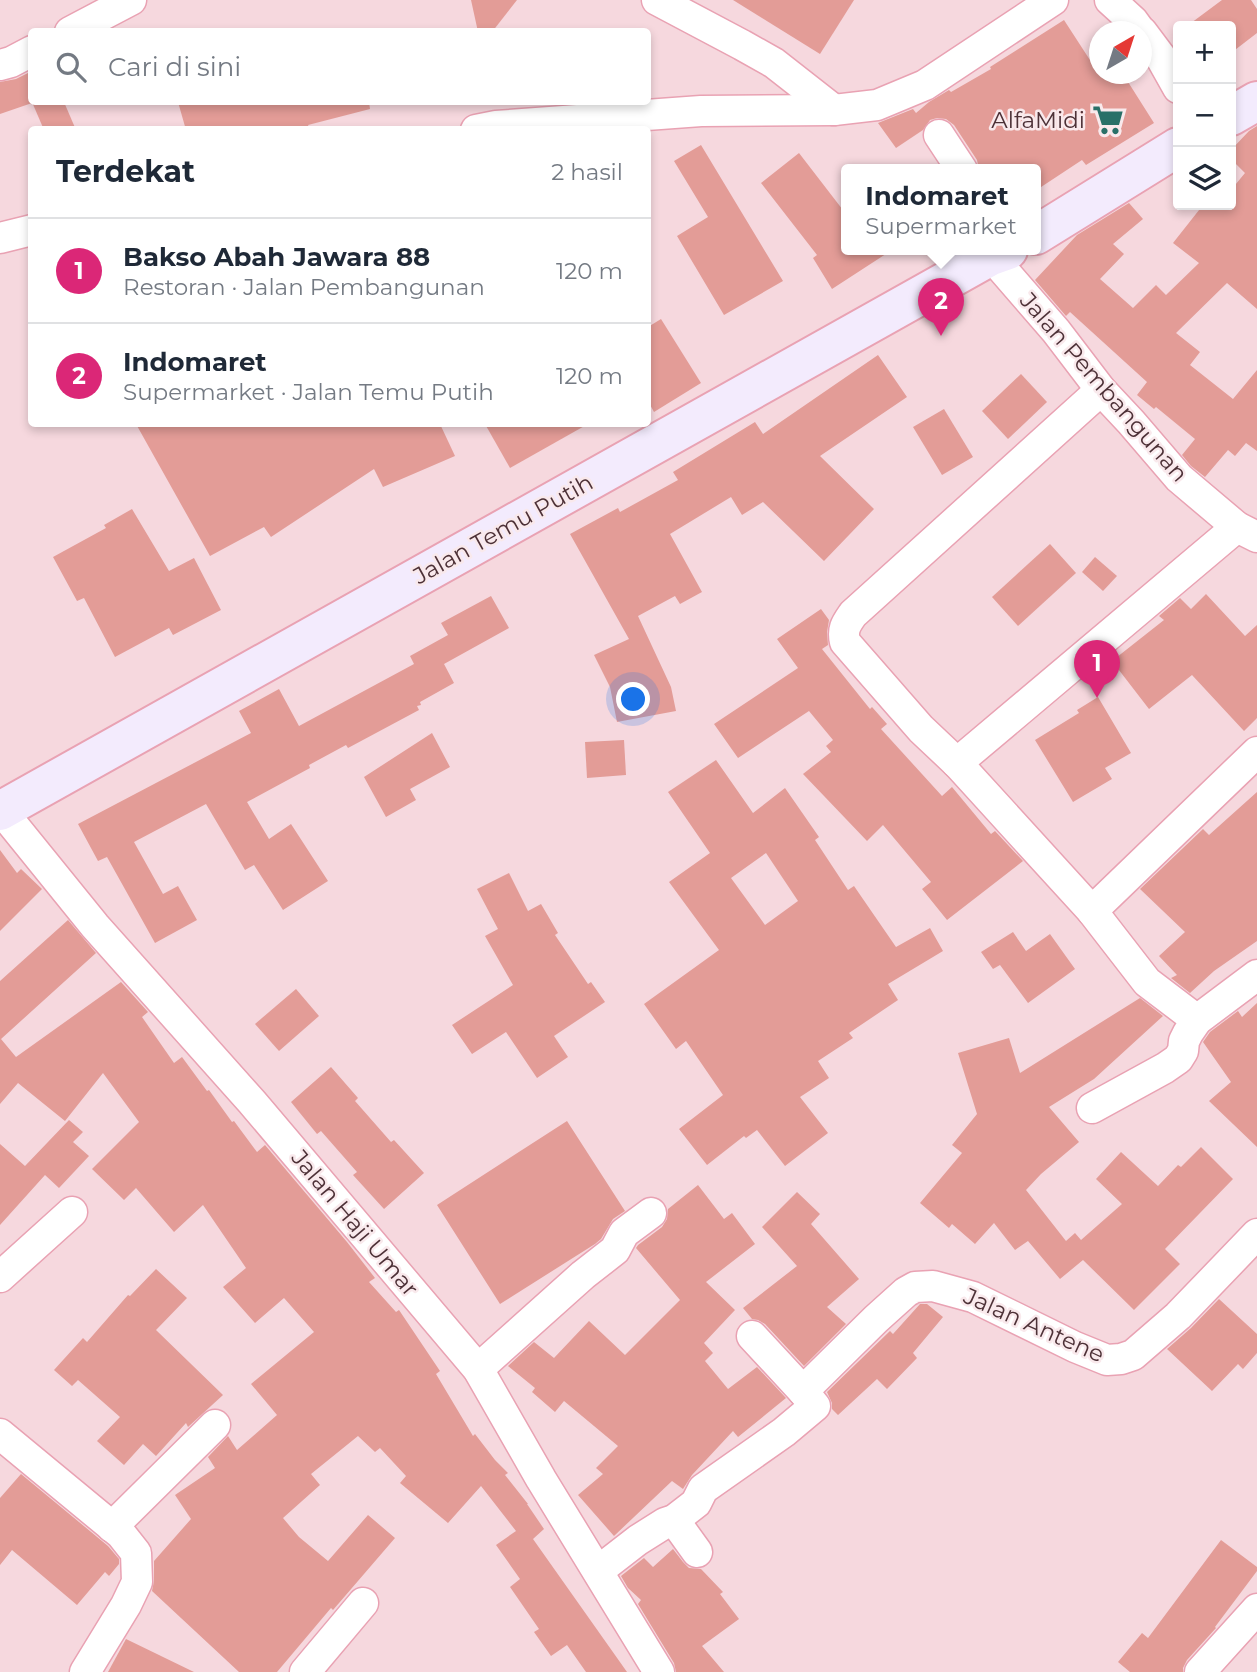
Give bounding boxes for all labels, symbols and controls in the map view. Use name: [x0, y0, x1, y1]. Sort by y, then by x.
north arrow: [1089, 21, 1152, 84]
map controls: [1173, 21, 1236, 210]
button: +: [1173, 21, 1236, 84]
search box: [28, 28, 651, 105]
icon: search: [52, 48, 90, 86]
text: Cari di sini: [108, 51, 241, 83]
button: −: [1173, 84, 1236, 147]
supermarket icon: AlfaMidi: [1091, 103, 1125, 137]
place label: AlfaMidi: [991, 106, 1085, 134]
button: layers: [1173, 147, 1236, 210]
text: Terdekat: [56, 153, 195, 190]
text: 2 hasil: [551, 158, 623, 186]
popup: [841, 164, 1041, 255]
text: Indomaret: [865, 180, 1009, 212]
text: Supermarket: [865, 212, 1017, 240]
text: Bakso Abah Jawara 88: [123, 241, 430, 273]
text: 1: [74, 257, 84, 285]
text: 120 m: [556, 257, 623, 285]
text: Restoran · Jalan Pembangunan: [123, 273, 485, 301]
pin: 2: [918, 278, 964, 336]
street label: Jalan Pembangunan: [1014, 286, 1194, 487]
text: Indomaret: [123, 346, 267, 378]
text: 2: [72, 362, 86, 390]
text: 120 m: [556, 362, 623, 390]
text: Supermarket · Jalan Temu Putih: [123, 378, 494, 406]
street label: Jalan Temu Putih: [407, 468, 598, 590]
pin: 1: [1074, 640, 1120, 698]
your location: [616, 682, 650, 716]
street label: Jalan Haji Umar: [285, 1143, 424, 1302]
street label: Jalan Antene: [959, 1281, 1109, 1368]

